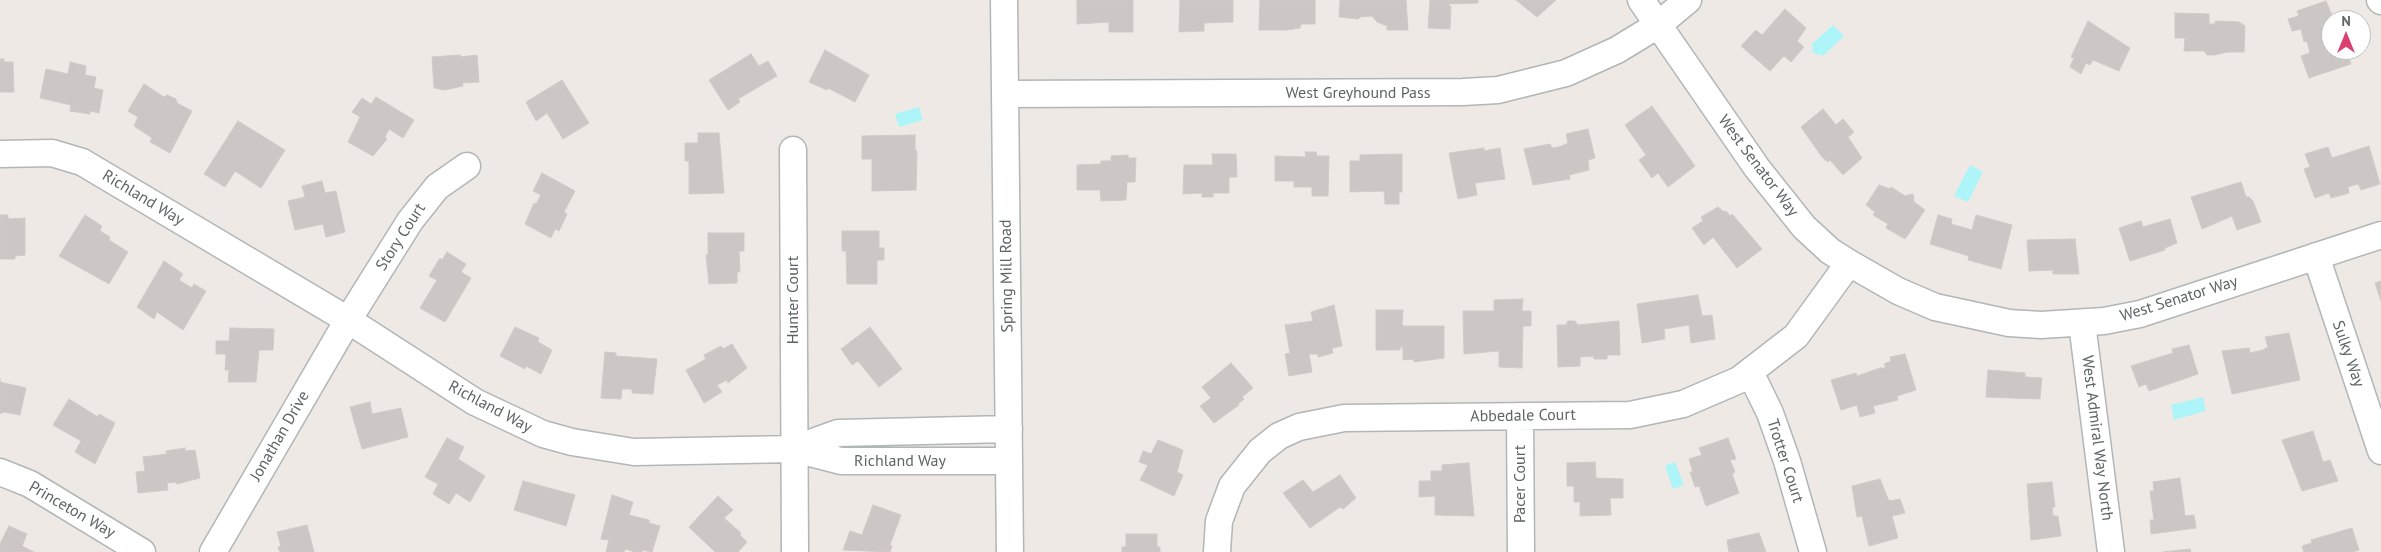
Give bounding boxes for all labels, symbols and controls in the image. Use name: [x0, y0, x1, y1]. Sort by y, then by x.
north arrow: [2321, 10, 2371, 60]
text: N: [2341, 12, 2351, 30]
street label: West Greyhound Pass: [1286, 83, 1430, 103]
street label: West Senator Way: [1714, 112, 1802, 220]
street label: Richland Way: [99, 166, 187, 230]
street label: Story Court: [372, 200, 430, 274]
street label: Spring Mill Road: [996, 219, 1018, 333]
street label: Hunter Court: [783, 256, 803, 344]
street label: West Senator Way: [2118, 272, 2240, 326]
street label: Sulky Way: [2328, 318, 2368, 390]
street label: West Admiral Way North: [2077, 354, 2117, 522]
street label: Richland Way: [445, 377, 535, 437]
street label: Jonathan Drive: [246, 388, 314, 484]
street label: Abbedale Court: [1470, 405, 1576, 427]
street label: Trotter Court: [1762, 417, 1808, 505]
street label: Pacer Court: [1510, 445, 1530, 523]
street label: Richland Way: [854, 451, 946, 471]
street label: Princeton Way: [25, 478, 119, 542]

